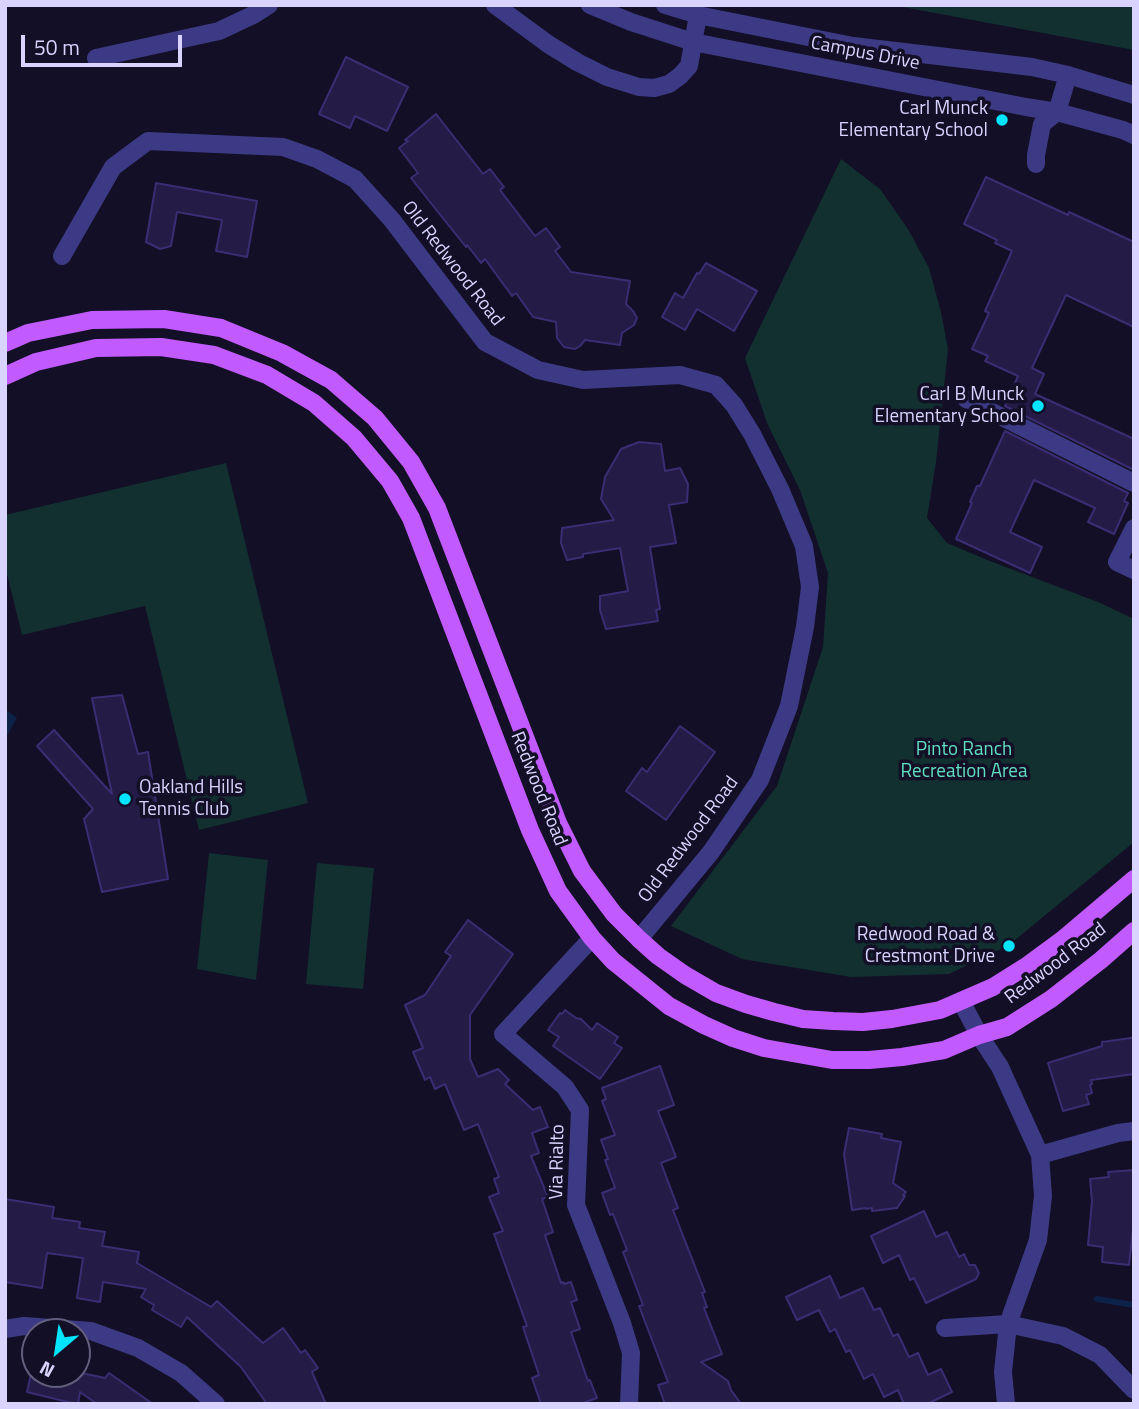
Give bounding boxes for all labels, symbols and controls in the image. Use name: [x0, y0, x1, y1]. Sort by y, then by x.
scale bar: [24, 21, 186, 65]
text: 50 m: [34, 31, 80, 63]
street label: Campus Drive: [809, 32, 921, 76]
place label: Carl Munck Elementary School: [839, 98, 988, 142]
marker: Carl Munck Elementary School: [994, 112, 1010, 128]
street label: Old Redwood Road: [396, 197, 508, 331]
place label: Carl B Munck Elementary School: [875, 384, 1024, 428]
marker: Carl B Munck Elementary School: [1030, 398, 1046, 414]
street label: Redwood Road: [505, 729, 571, 849]
park label: Pinto Ranch Recreation Area: [901, 739, 1027, 783]
street label: Old Redwood Road: [634, 772, 744, 908]
place label: Oakland Hills Tennis Club: [139, 777, 243, 821]
marker: Oakland Hills Tennis Club: [117, 791, 133, 807]
street label: Redwood Road: [1001, 918, 1111, 1010]
place label: Redwood Road & Crestmont Drive: [857, 924, 995, 968]
marker: Redwood Road & Crestmont Drive: [1001, 938, 1017, 954]
street label: Via Rialto: [546, 1124, 570, 1200]
north arrow: [21, 1318, 91, 1388]
text: N: [34, 1354, 59, 1386]

